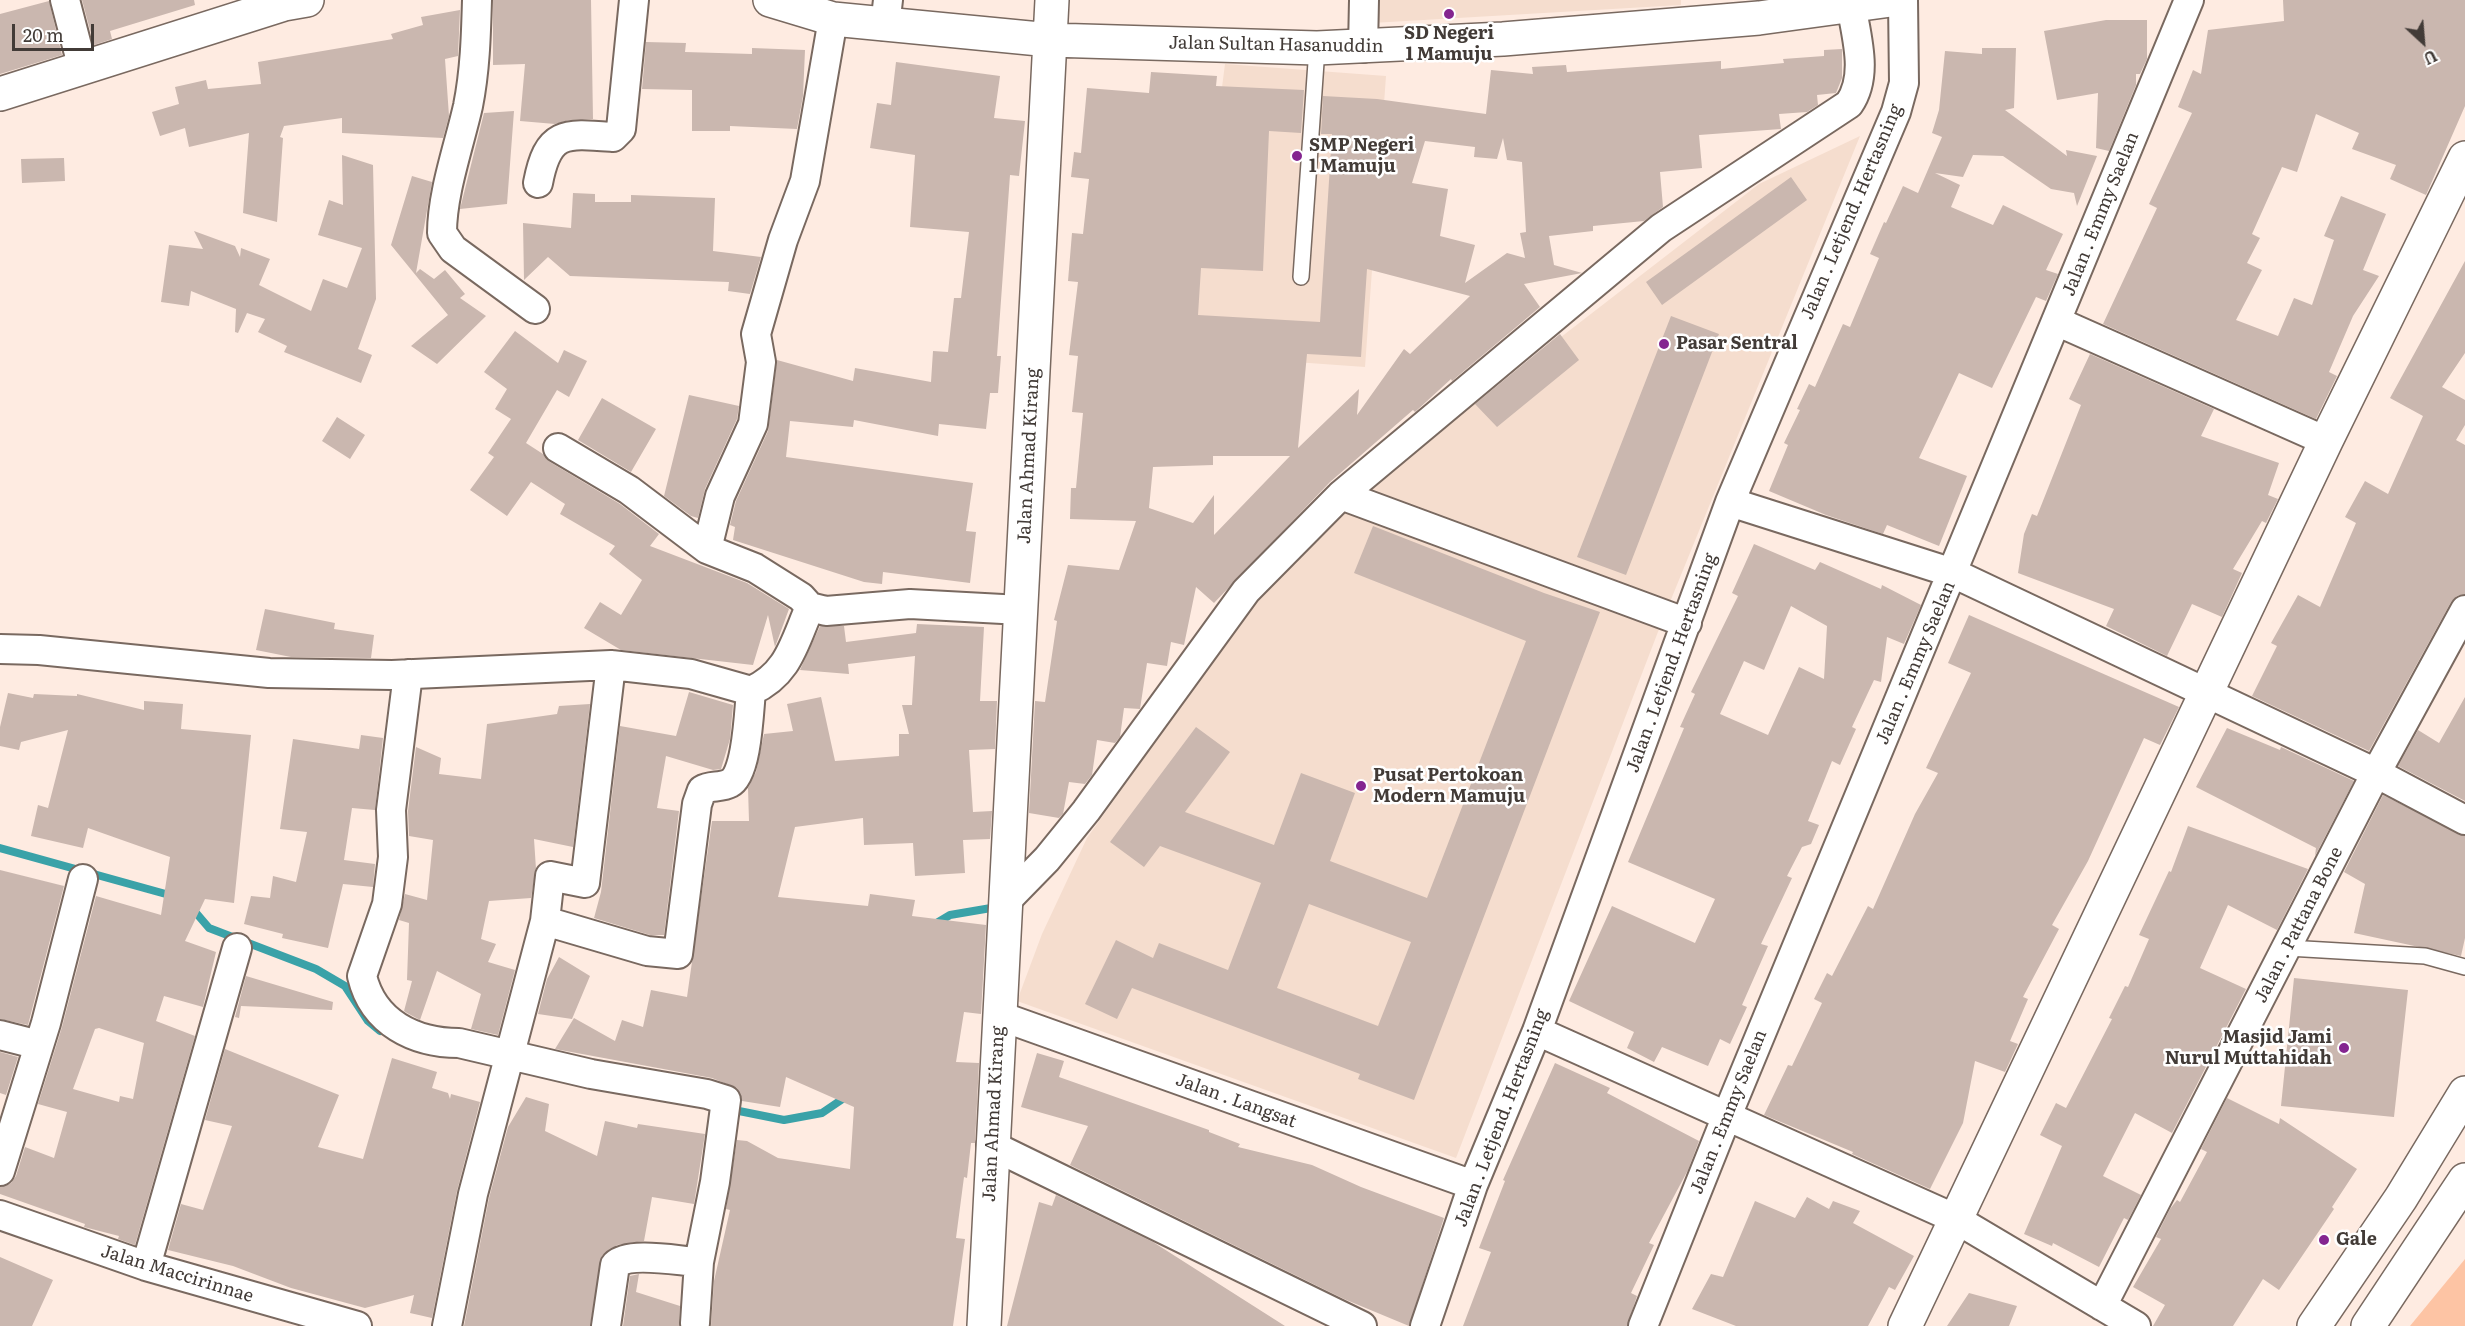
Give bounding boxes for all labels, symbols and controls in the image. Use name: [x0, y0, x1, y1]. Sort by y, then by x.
marker: SD Negeri 1 Mamuju: [1442, 7, 1456, 21]
scale bar: [15, 12, 98, 50]
north arrow: [2393, 12, 2453, 72]
text: 20 m: [23, 21, 64, 48]
place label: SD Negeri 1 Mamuju: [1404, 23, 1494, 66]
street label: Jalan Sultan Hasanuddin: [1168, 32, 1384, 58]
text: U: [2420, 45, 2442, 72]
street label: Jalan . Letjend. Hertasning: [1797, 101, 1907, 323]
street label: Jalan . Emmy Saelan: [2058, 129, 2144, 299]
place label: SMP Negeri 1 Mamuju: [1309, 135, 1414, 178]
marker: SMP Negeri 1 Mamuju: [1290, 149, 1304, 163]
place label: Pasar Sentral: [1676, 333, 1798, 355]
marker: Pasar Sentral: [1657, 337, 1671, 351]
street label: Jalan Ahmad Kirang: [1014, 367, 1044, 545]
street label: Jalan . Letjend. Hertasning: [1622, 550, 1722, 776]
street label: Jalan . Emmy Saelan: [1872, 578, 1960, 748]
place label: Pusat Pertokoan Modern Mamuju: [1373, 765, 1525, 808]
marker: Pusat Pertokoan Modern Mamuju: [1354, 779, 1368, 793]
street label: Jalan . Pattana Bone: [2250, 843, 2348, 1007]
street label: Jalan . Letjend. Hertasning: [1450, 1006, 1554, 1230]
street label: Jalan Ahmad Kirang: [979, 1025, 1009, 1203]
street label: Jalan . Emmy Saelan: [1686, 1027, 1772, 1197]
place label: Masjid Jami Nurul Muttahidah: [2165, 1027, 2332, 1070]
marker: Masjid Jami Nurul Muttahidah: [2337, 1041, 2351, 1055]
street label: Jalan . Langsat: [1173, 1069, 1299, 1133]
place label: Gale: [2336, 1229, 2377, 1251]
marker: Gale: [2317, 1233, 2331, 1247]
street label: Jalan Maccirinnae: [98, 1241, 256, 1307]

